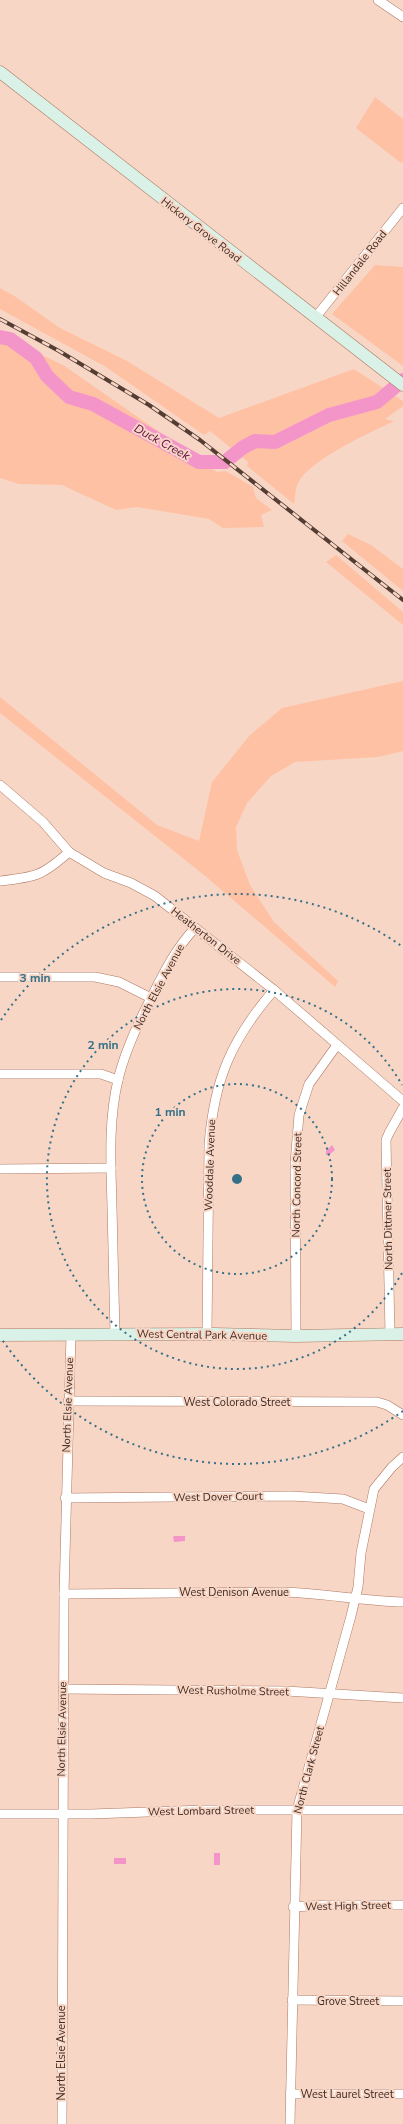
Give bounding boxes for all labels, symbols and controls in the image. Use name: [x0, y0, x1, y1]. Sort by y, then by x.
street label: Hickory Grove Road: [158, 194, 244, 266]
street label: Hillandale Road: [330, 227, 390, 299]
water label: Duck Creek: [131, 420, 194, 464]
street label: Heatherton Drive: [168, 904, 244, 968]
street label: North Elsie Avenue: [130, 941, 188, 1032]
text: 3 min: [19, 970, 51, 986]
text: 2 min: [87, 1037, 119, 1053]
text: 1 min: [154, 1104, 186, 1120]
street label: Wooddale Avenue: [201, 1119, 219, 1211]
street label: North Concord Street: [289, 1132, 305, 1238]
street label: North Dittmer Street: [380, 1168, 396, 1270]
centre of rings: [230, 1172, 244, 1186]
street label: West Central Park Avenue: [137, 1326, 267, 1344]
street label: North Elsie Avenue: [59, 1357, 77, 1453]
street label: West Colorado Street: [184, 1395, 291, 1410]
street label: West Dover Court: [173, 1489, 263, 1505]
street label: West Denison Avenue: [179, 1585, 289, 1600]
street label: North Elsie Avenue: [54, 1681, 70, 1777]
street label: West Rusholme Street: [177, 1683, 289, 1699]
street label: North Clark Street: [290, 1724, 328, 1815]
street label: West Lombard Street: [148, 1803, 254, 1819]
street label: West High Street: [305, 1898, 391, 1914]
street label: Grove Street: [317, 1994, 379, 2009]
street label: North Elsie Avenue: [54, 2005, 69, 2100]
street label: West Laurel Street: [300, 2087, 394, 2102]

